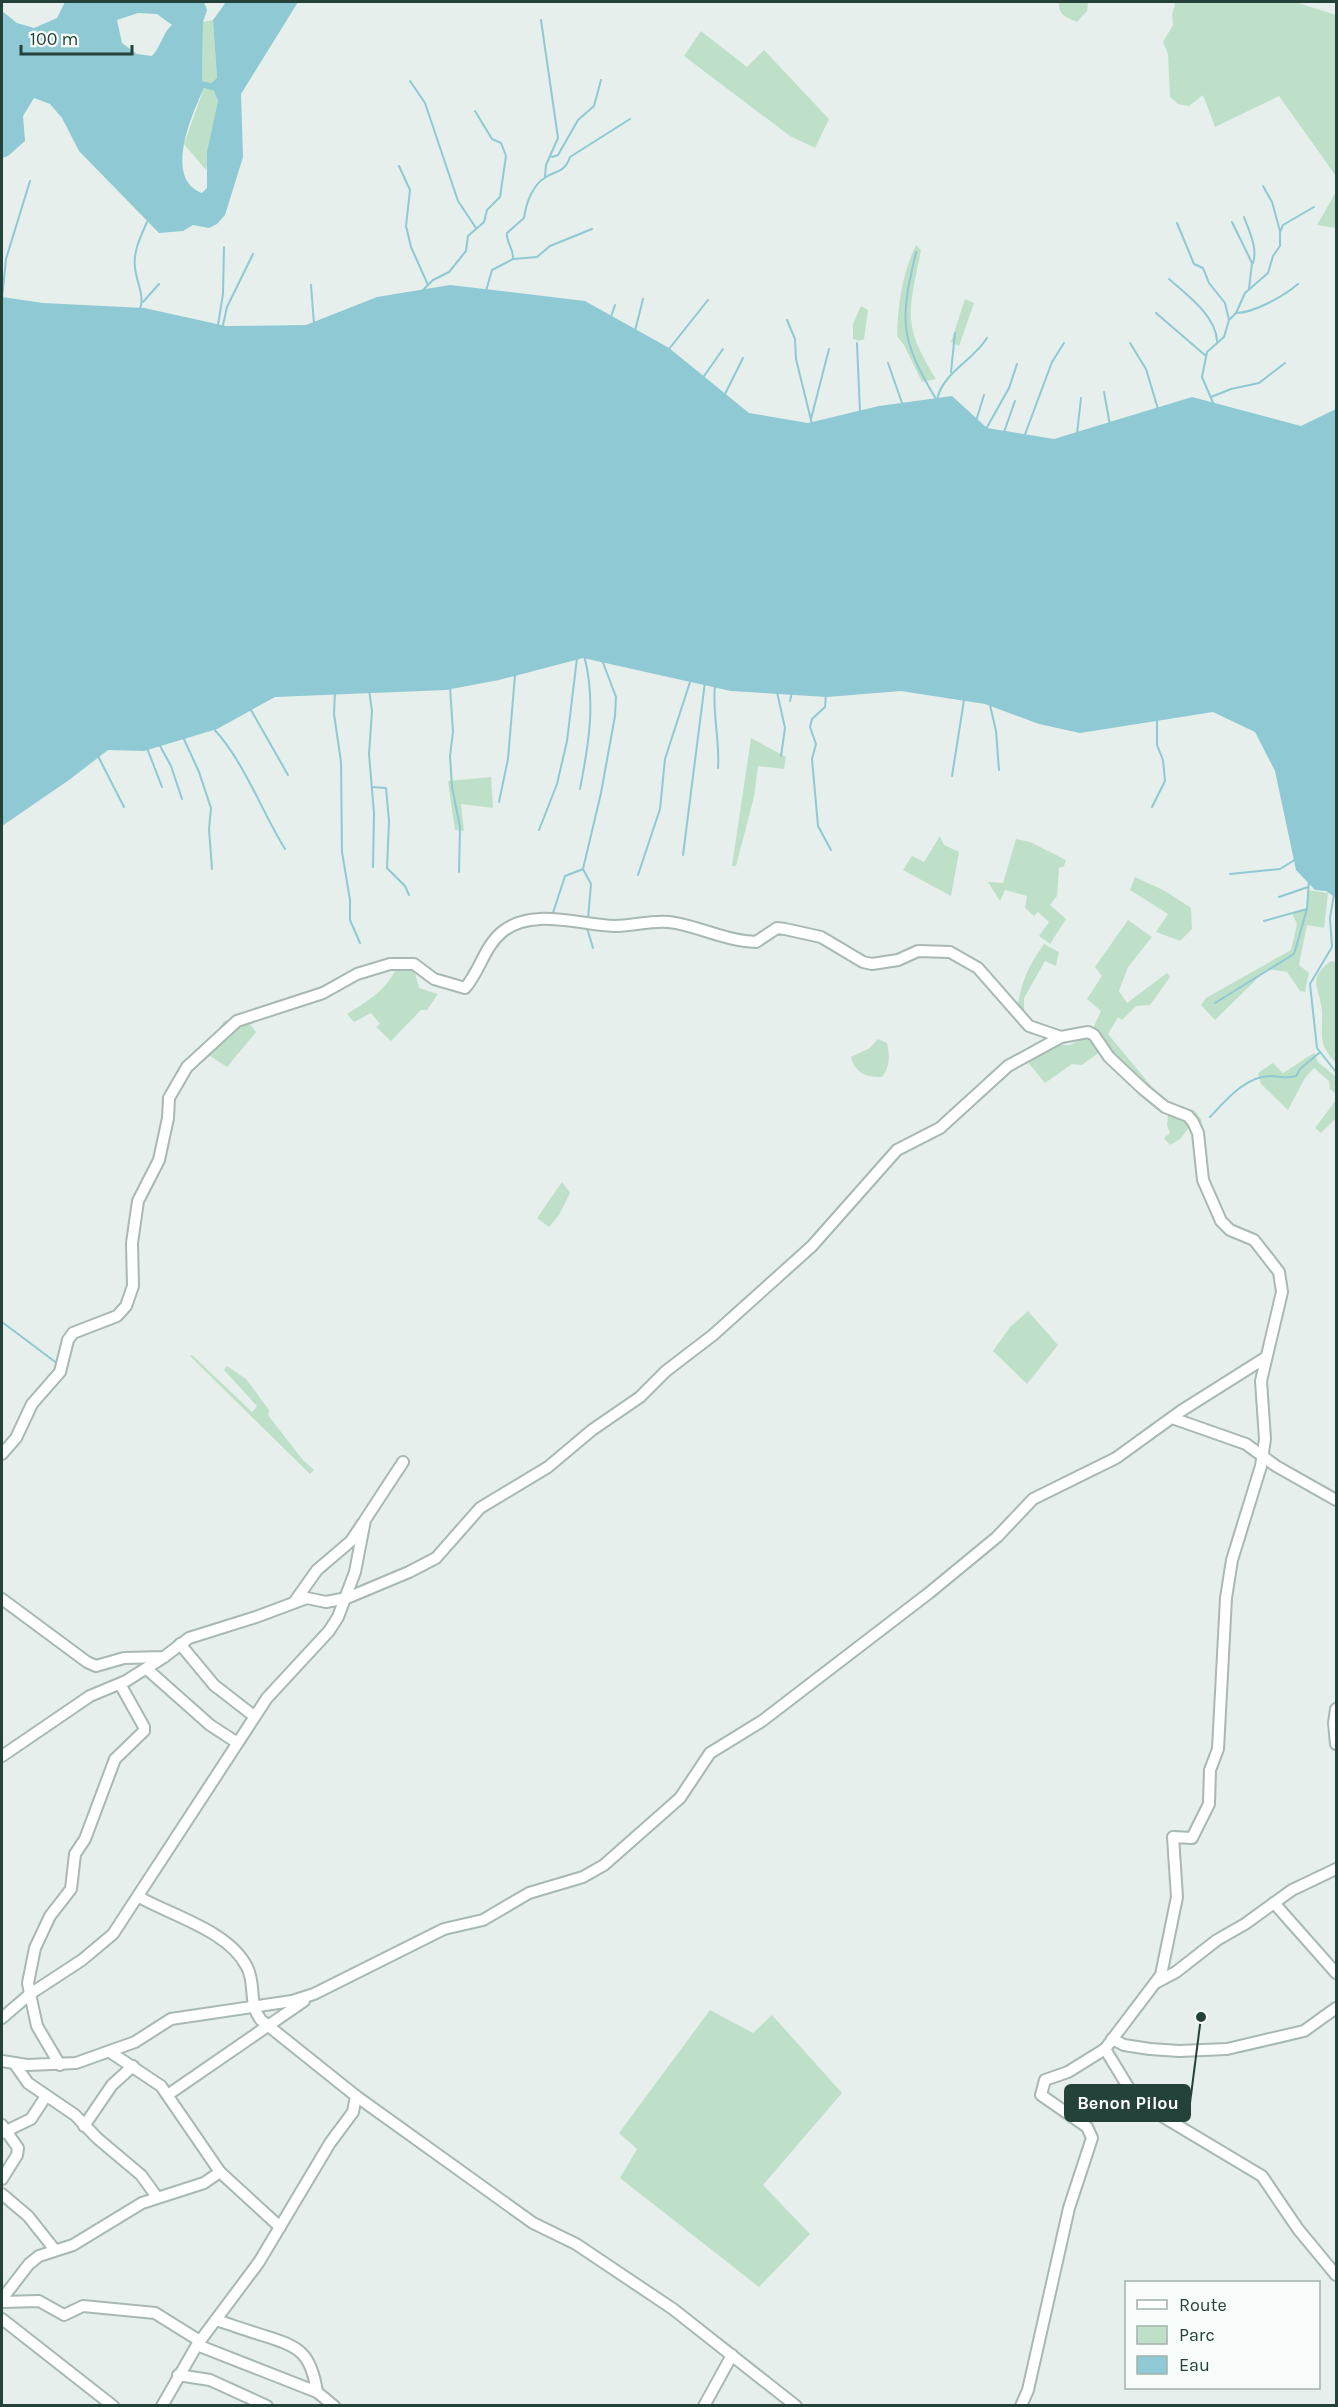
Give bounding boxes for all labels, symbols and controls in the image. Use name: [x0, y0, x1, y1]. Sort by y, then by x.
scale bar: [21, 18, 132, 56]
text: 100 m: [30, 28, 78, 50]
callout: Benon Pilou: [1065, 2085, 1190, 2121]
text: Benon Pilou: [1077, 2092, 1179, 2114]
legend: [1125, 2281, 1320, 2389]
text: Route: [1179, 2294, 1227, 2316]
text: Parc: [1179, 2324, 1215, 2346]
text: Eau: [1179, 2354, 1210, 2376]

